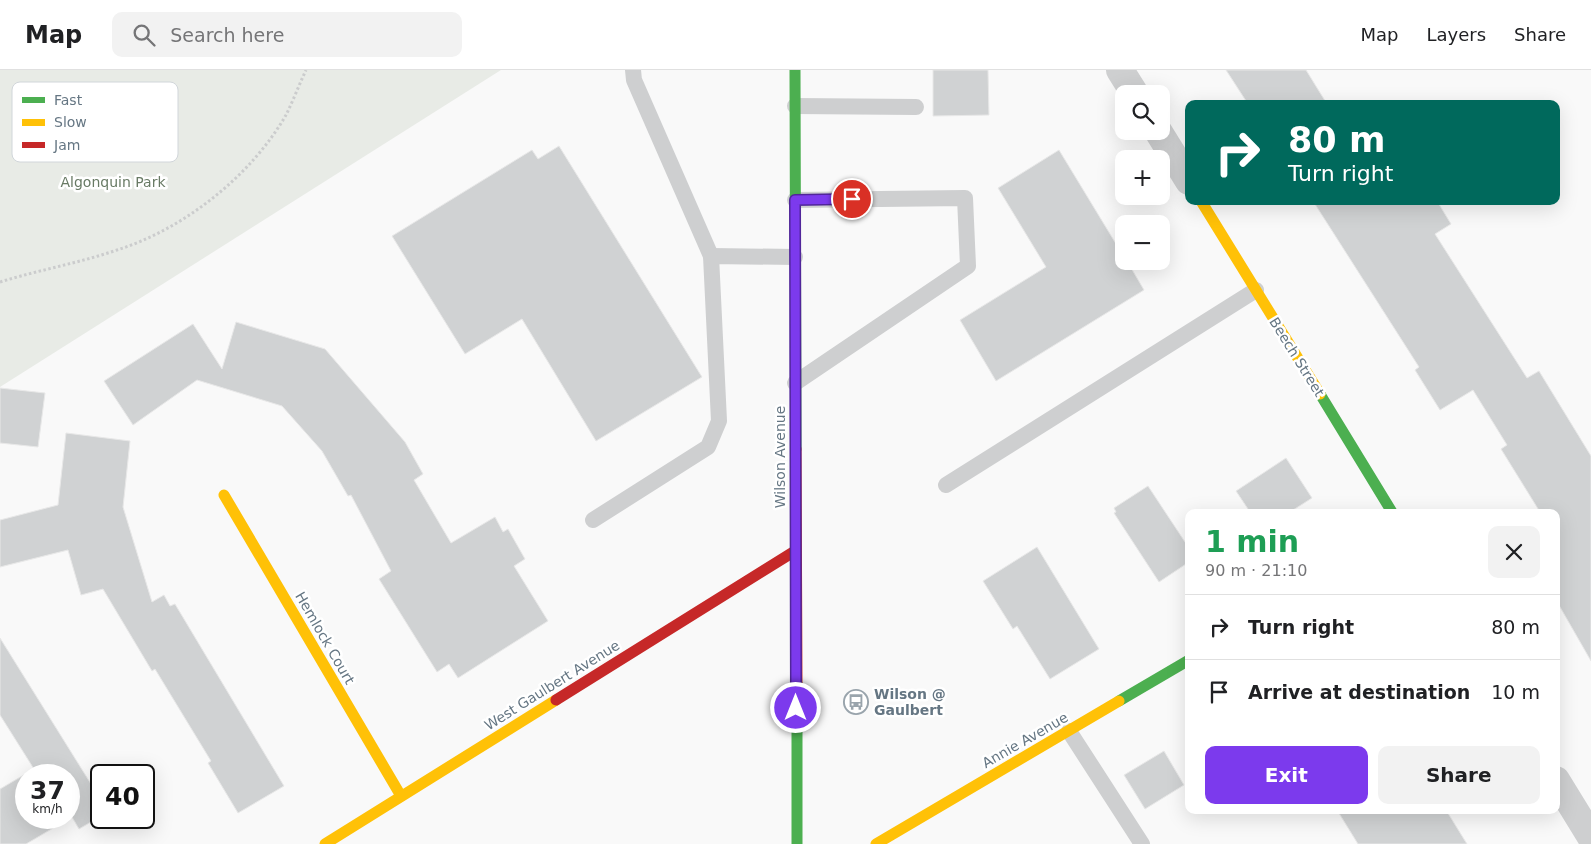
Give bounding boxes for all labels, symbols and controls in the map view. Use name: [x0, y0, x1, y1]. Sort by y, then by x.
search box: [112, 12, 462, 57]
text: Map: [25, 21, 82, 49]
icon: search: [130, 21, 158, 49]
text: Search here: [170, 24, 284, 46]
text: Map: [1360, 24, 1398, 45]
text: Layers: [1426, 24, 1486, 45]
text: Share: [1514, 24, 1566, 45]
legend: [12, 82, 178, 162]
map controls: [1115, 85, 1170, 270]
button: search: [1115, 85, 1170, 140]
text: Fast: [54, 92, 83, 108]
text: Slow: [54, 114, 87, 130]
icon: right: [1205, 120, 1270, 185]
text: 80 m: [1288, 120, 1385, 160]
text: Jam: [53, 137, 80, 153]
button: +: [1115, 150, 1170, 205]
text: Turn right: [1288, 161, 1393, 186]
park label: Algonquin Park: [60, 174, 166, 190]
pin: [831, 178, 873, 220]
icon: arrive: [838, 185, 866, 213]
button: −: [1115, 215, 1170, 270]
street label: Beech Street: [1266, 314, 1328, 400]
street label: Wilson Avenue: [772, 406, 788, 508]
text: 1 min: [1205, 524, 1299, 559]
button: close: [1488, 526, 1540, 578]
text: 90 m · 21:10: [1205, 561, 1307, 580]
street label: Hemlock Court: [292, 589, 358, 687]
icon: right: [1205, 613, 1233, 641]
text: Turn right: [1248, 616, 1354, 638]
text: 80 m: [1491, 616, 1540, 638]
street label: West Gaulbert Avenue: [481, 637, 623, 733]
icon: arrive: [1205, 678, 1233, 706]
position arrow: [769, 681, 821, 733]
text: Arrive at destination: [1248, 681, 1470, 703]
text: 10 m: [1491, 681, 1540, 703]
place label: Wilson @ Gaulbert: [874, 686, 946, 718]
bus stop icon: Wilson @ Gaulbert: [843, 689, 869, 715]
street label: Annie Avenue: [979, 709, 1071, 771]
button: Exit: [1205, 746, 1368, 804]
button: Share: [1378, 746, 1540, 804]
speed limit sign: 40: [90, 764, 155, 829]
text: 37: [30, 776, 65, 805]
text: km/h: [32, 802, 63, 816]

